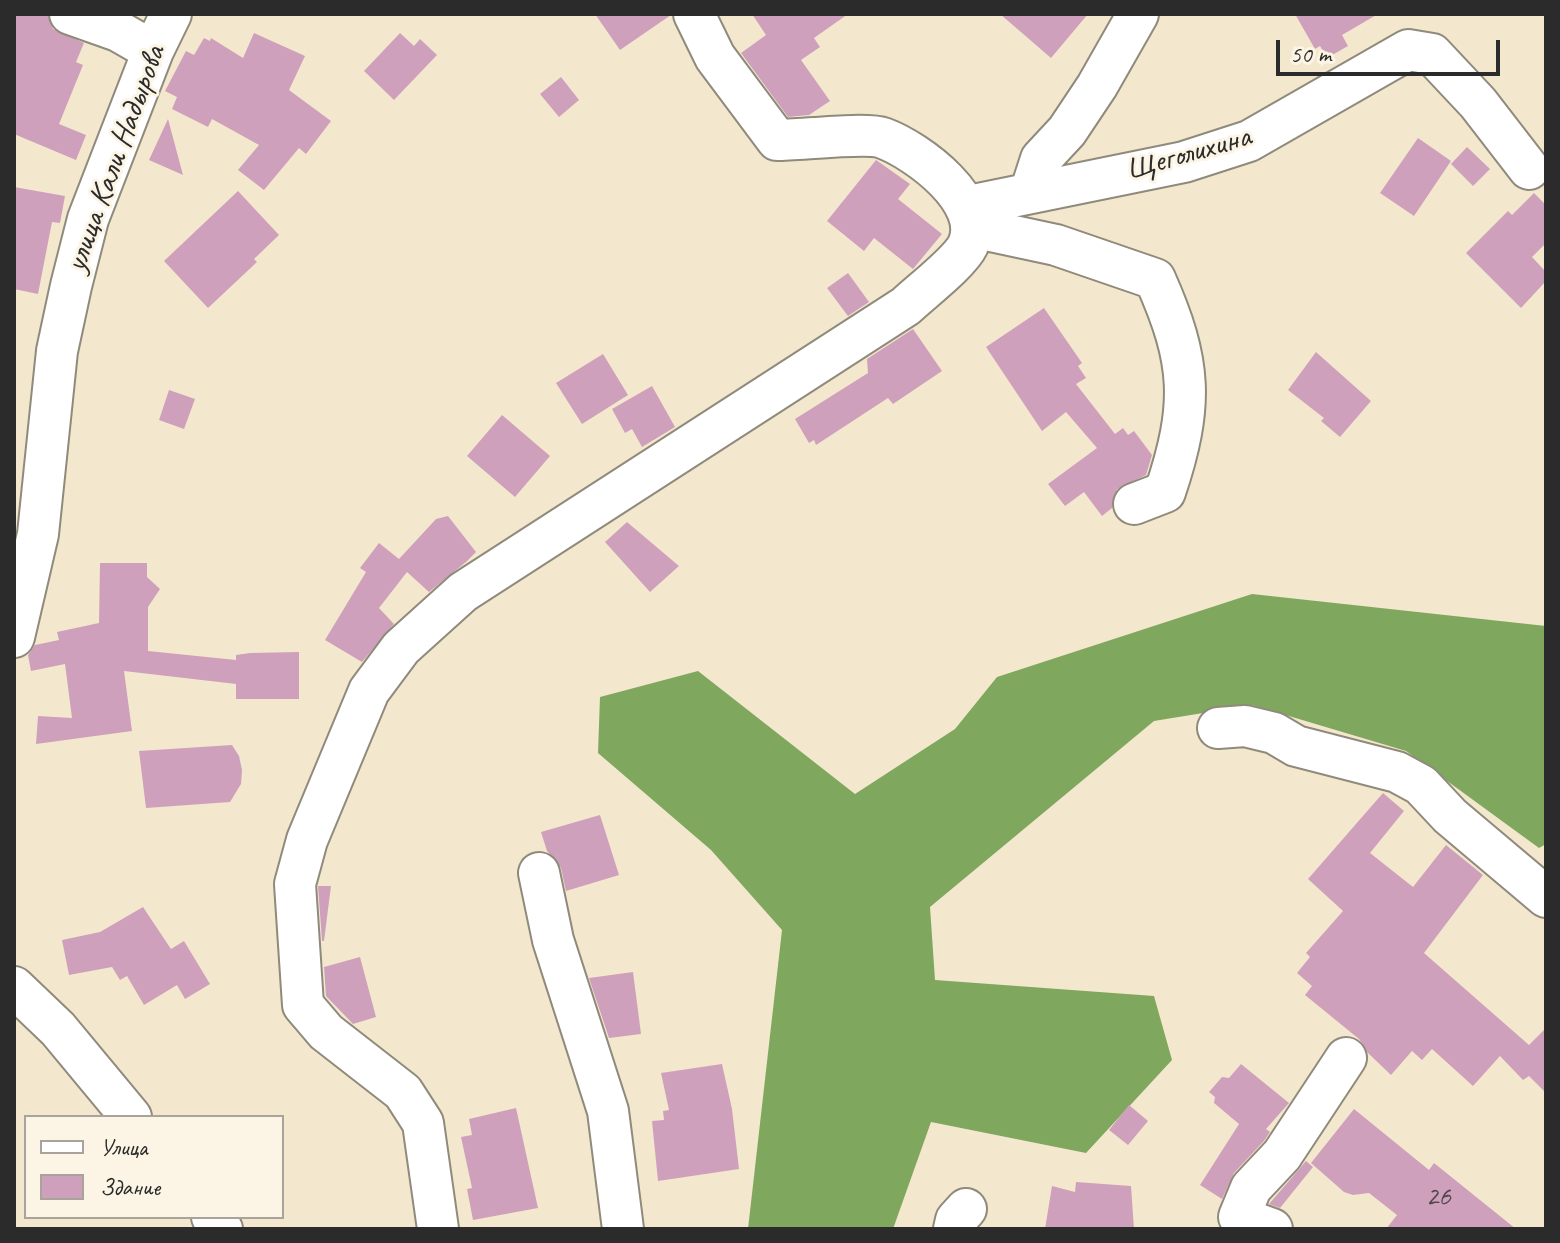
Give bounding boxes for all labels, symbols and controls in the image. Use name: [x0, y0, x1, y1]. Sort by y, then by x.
scale bar: [1280, 24, 1504, 74]
text: 50 m: [1290, 39, 1331, 69]
street label: улица Кали Надырова: [57, 41, 175, 277]
street label: Щеголихина: [1123, 118, 1255, 190]
legend: [24, 1115, 284, 1219]
text: Улица: [100, 1132, 148, 1162]
text: Здание: [100, 1172, 160, 1202]
house number: 26: [1425, 1181, 1451, 1215]

